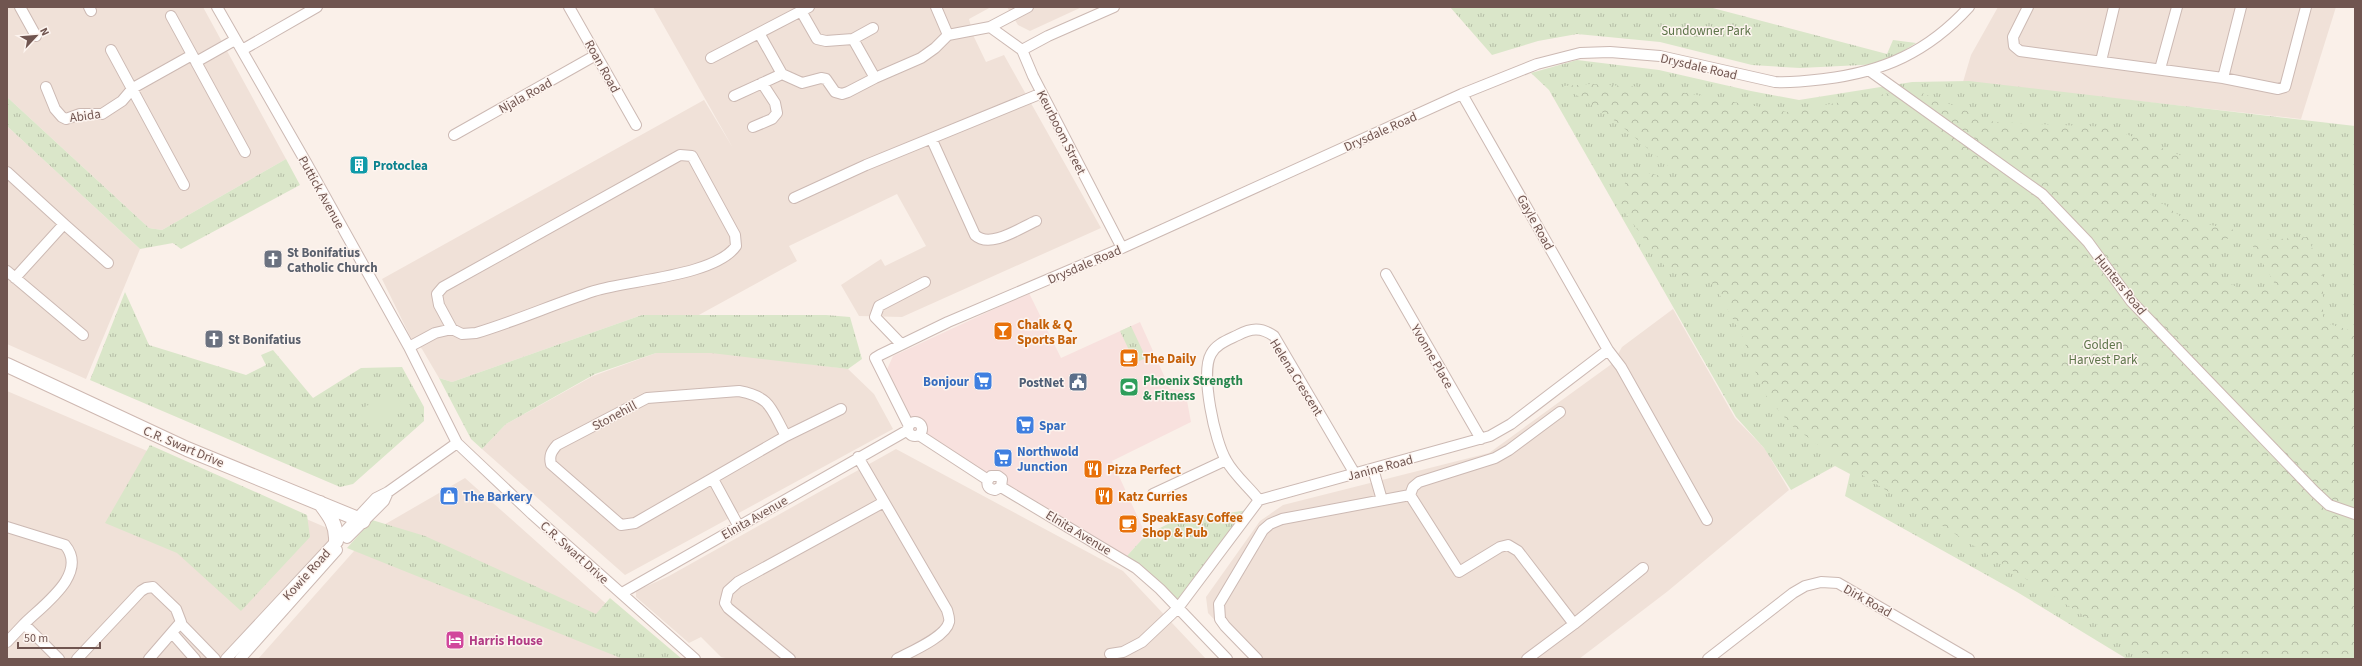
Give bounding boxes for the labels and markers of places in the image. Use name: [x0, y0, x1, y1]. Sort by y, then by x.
building icon: Protoclea: [348, 154, 370, 176]
place label: Protoclea: [373, 157, 428, 175]
place label: St Bonifatius Catholic Church: [287, 244, 378, 277]
church icon: St Bonifatius Catholic Church: [262, 248, 284, 270]
place label: Chalk & Q Sports Bar: [1017, 316, 1078, 349]
bar icon: Chalk & Q Sports Bar: [992, 320, 1014, 342]
church icon: St Bonifatius: [203, 328, 225, 350]
place label: St Bonifatius: [228, 331, 301, 349]
cafe icon: The Daily: [1118, 347, 1140, 369]
place label: The Daily: [1143, 350, 1196, 368]
supermarket icon: Bonjour: [972, 370, 994, 392]
public building icon: PostNet: [1067, 371, 1089, 393]
place label: Phoenix Strength & Fitness: [1143, 372, 1243, 405]
place label: Bonjour: [923, 373, 970, 391]
place label: PostNet: [1019, 374, 1064, 392]
sports icon: Phoenix Strength & Fitness: [1118, 376, 1140, 398]
supermarket icon: Spar: [1014, 414, 1036, 436]
place label: Spar: [1039, 417, 1066, 435]
place label: Northwold Junction: [1017, 443, 1079, 476]
supermarket icon: Northwold Junction: [992, 447, 1014, 469]
restaurant icon: Pizza Perfect: [1082, 458, 1104, 480]
place label: Pizza Perfect: [1107, 461, 1181, 479]
shop icon: The Barkery: [438, 485, 460, 507]
restaurant icon: Katz Curries: [1093, 485, 1115, 507]
place label: The Barkery: [463, 488, 533, 506]
place label: Katz Curries: [1118, 488, 1188, 506]
place label: SpeakEasy Coffee Shop & Pub: [1142, 509, 1243, 542]
cafe icon: SpeakEasy Coffee Shop & Pub: [1117, 513, 1139, 535]
hotel icon: Harris House: [444, 629, 466, 651]
place label: Harris House: [469, 632, 543, 650]

